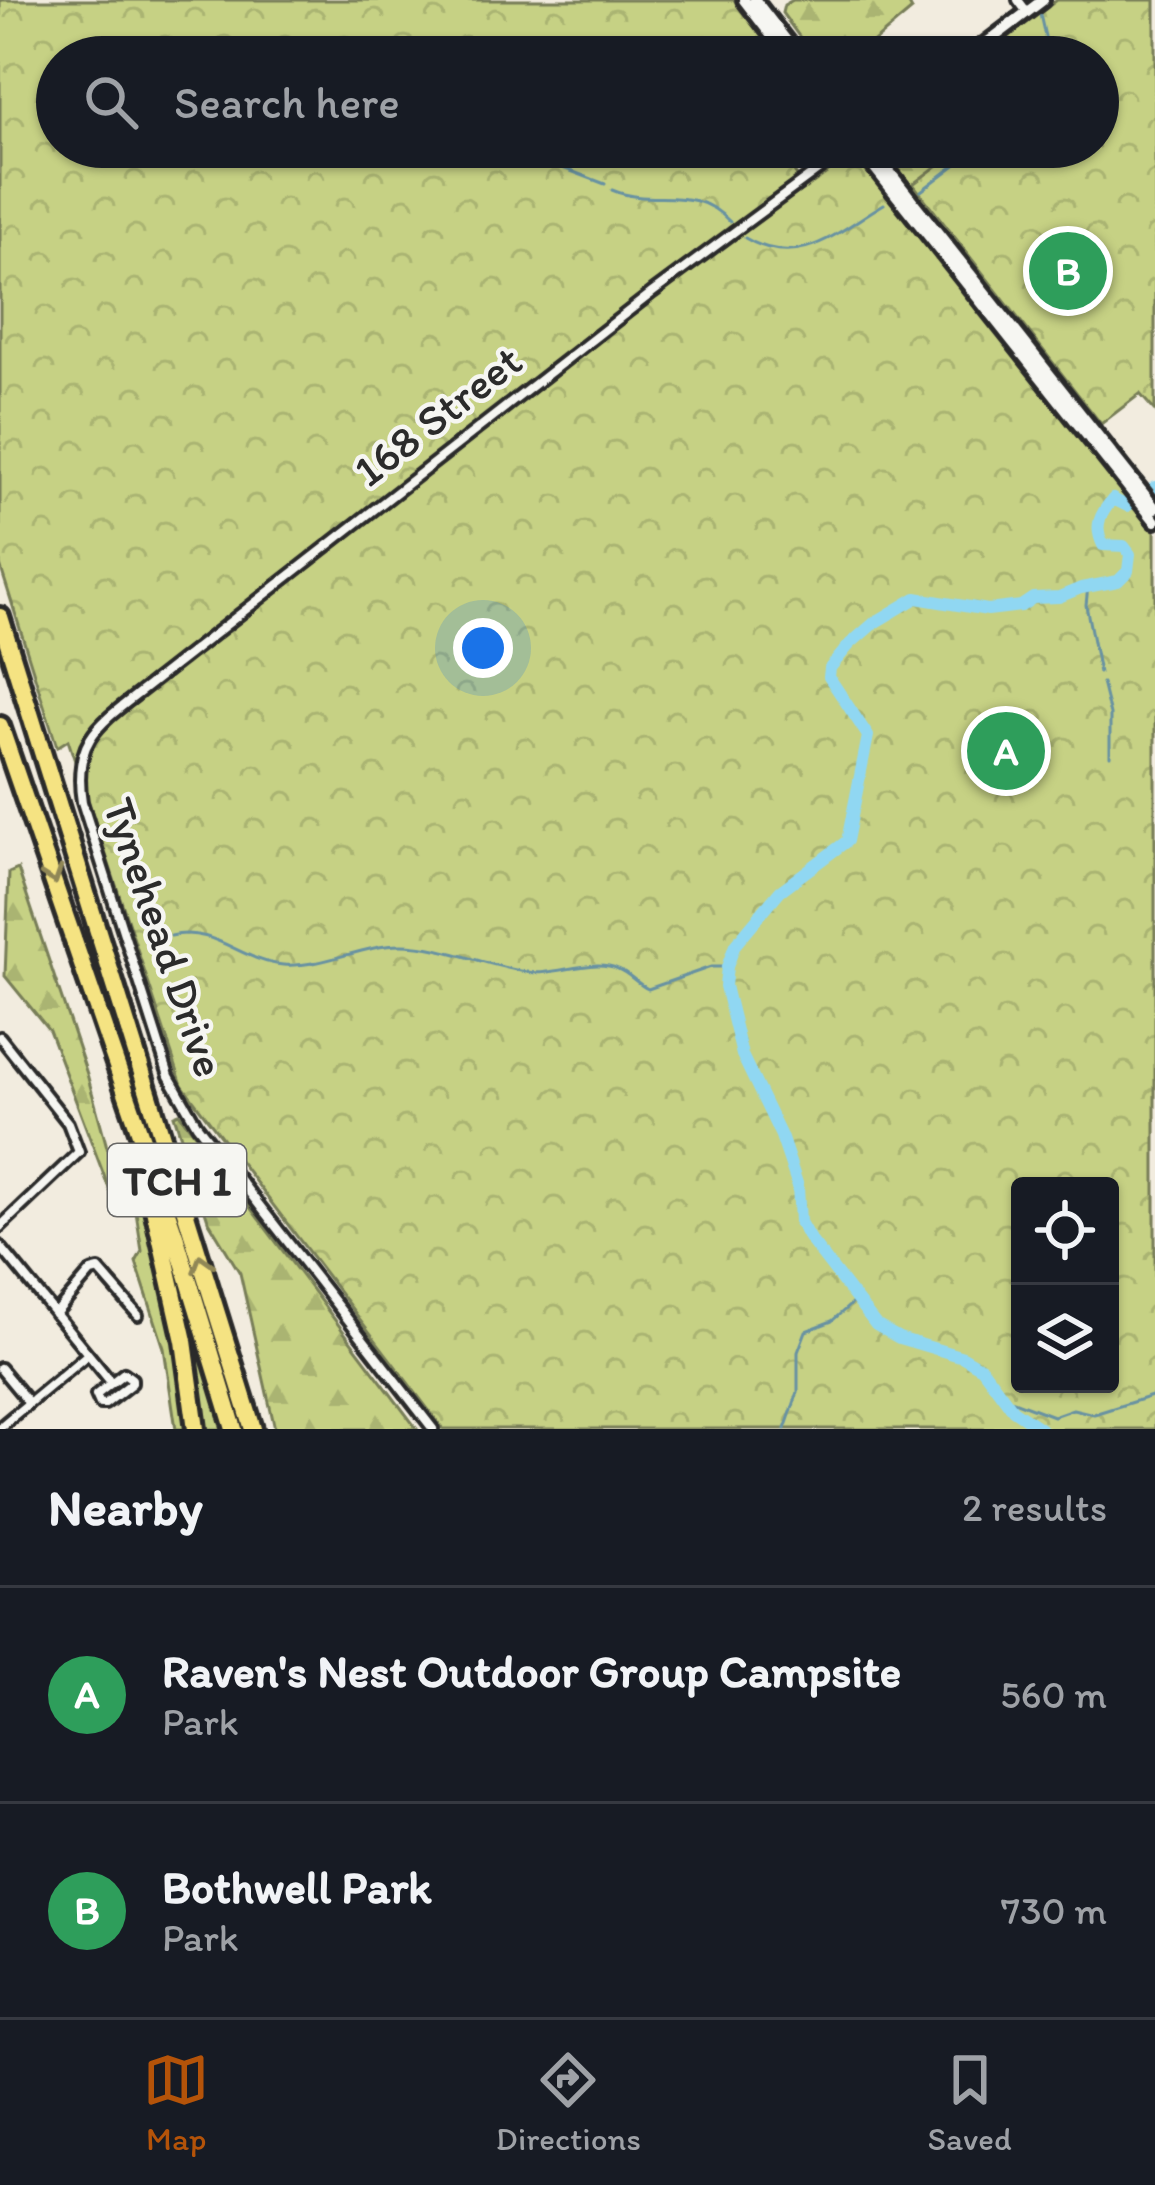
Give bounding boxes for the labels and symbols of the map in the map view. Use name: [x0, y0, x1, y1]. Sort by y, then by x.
pin: B: [1029, 226, 1107, 316]
street label: 168 Street: [342, 333, 532, 497]
your location: [453, 618, 513, 678]
pin: A: [967, 706, 1045, 796]
street label: Tynehead Drive: [92, 790, 238, 1084]
one-way arrow: [39, 864, 63, 885]
road number: TCH 1: [108, 1144, 246, 1216]
one-way arrow: [191, 1253, 216, 1274]

